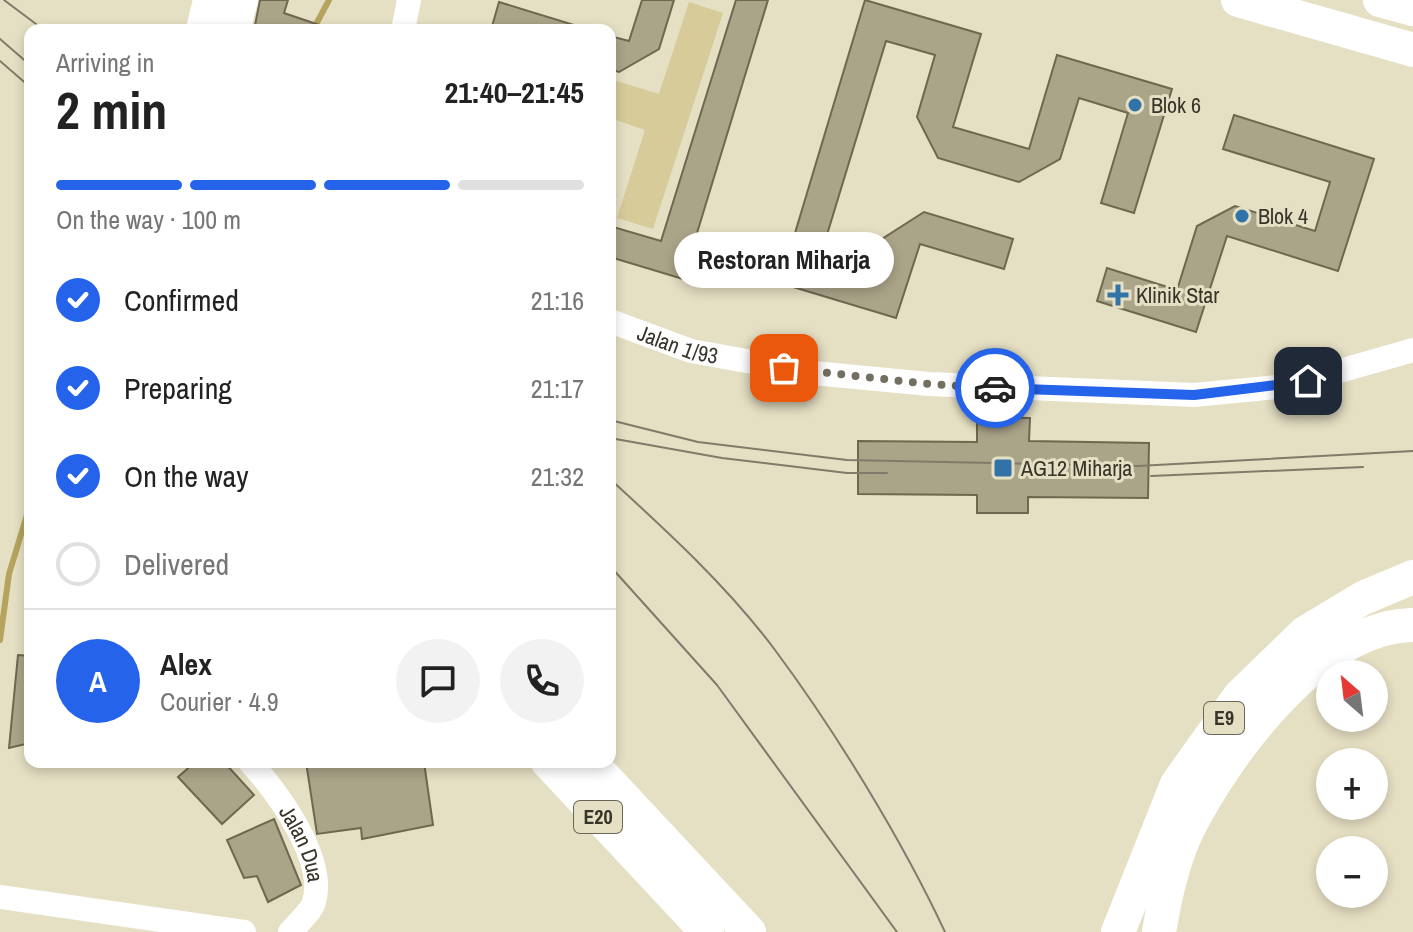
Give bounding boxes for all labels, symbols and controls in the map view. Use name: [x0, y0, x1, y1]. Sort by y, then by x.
text: Arriving in: [56, 45, 154, 80]
text: 21:40–21:45: [445, 72, 584, 112]
text: 2 min: [56, 75, 167, 145]
place label: Blok 6: [1151, 90, 1201, 120]
marker: Blok 6: [1126, 96, 1144, 114]
place label: Blok 4: [1258, 201, 1308, 231]
text: On the way · 100 m: [56, 202, 241, 237]
marker: Blok 4: [1233, 207, 1251, 225]
callout: Restoran Miharja: [674, 232, 894, 288]
text: Restoran Miharja: [698, 242, 870, 277]
icon: check: [56, 278, 100, 322]
text: Confirmed: [124, 280, 239, 320]
place label: Klinik Star: [1136, 280, 1219, 310]
text: 21:16: [531, 283, 584, 318]
marker: Klinik Star: [1107, 284, 1129, 306]
street label: Jalan 1/93: [633, 317, 721, 371]
pin: [750, 334, 818, 402]
icon: bag: [762, 346, 806, 390]
pin: [1274, 347, 1342, 415]
courier: [955, 348, 1035, 428]
icon: home: [1286, 359, 1330, 403]
icon: check: [56, 366, 100, 410]
icon: car: [973, 366, 1017, 410]
text: Preparing: [124, 368, 232, 408]
text: 21:17: [531, 371, 584, 406]
place label: AG12 Miharja: [1020, 453, 1132, 483]
icon: check: [56, 454, 100, 498]
text: On the way: [124, 456, 248, 496]
marker: AG12 Miharja: [992, 457, 1014, 479]
text: 21:32: [531, 459, 584, 494]
text: Delivered: [124, 544, 229, 584]
button: chat: [396, 639, 480, 723]
button: phone: [500, 639, 584, 723]
text: Alex: [160, 644, 212, 684]
north arrow: [1316, 660, 1388, 732]
map controls: [1316, 660, 1388, 908]
text: A: [89, 661, 107, 701]
text: Courier · 4.9: [160, 684, 279, 719]
road number: E9: [1204, 702, 1244, 734]
button: +: [1316, 748, 1388, 820]
street label: Jalan Dua: [272, 799, 331, 884]
road number: E20: [574, 801, 622, 833]
button: −: [1316, 836, 1388, 908]

